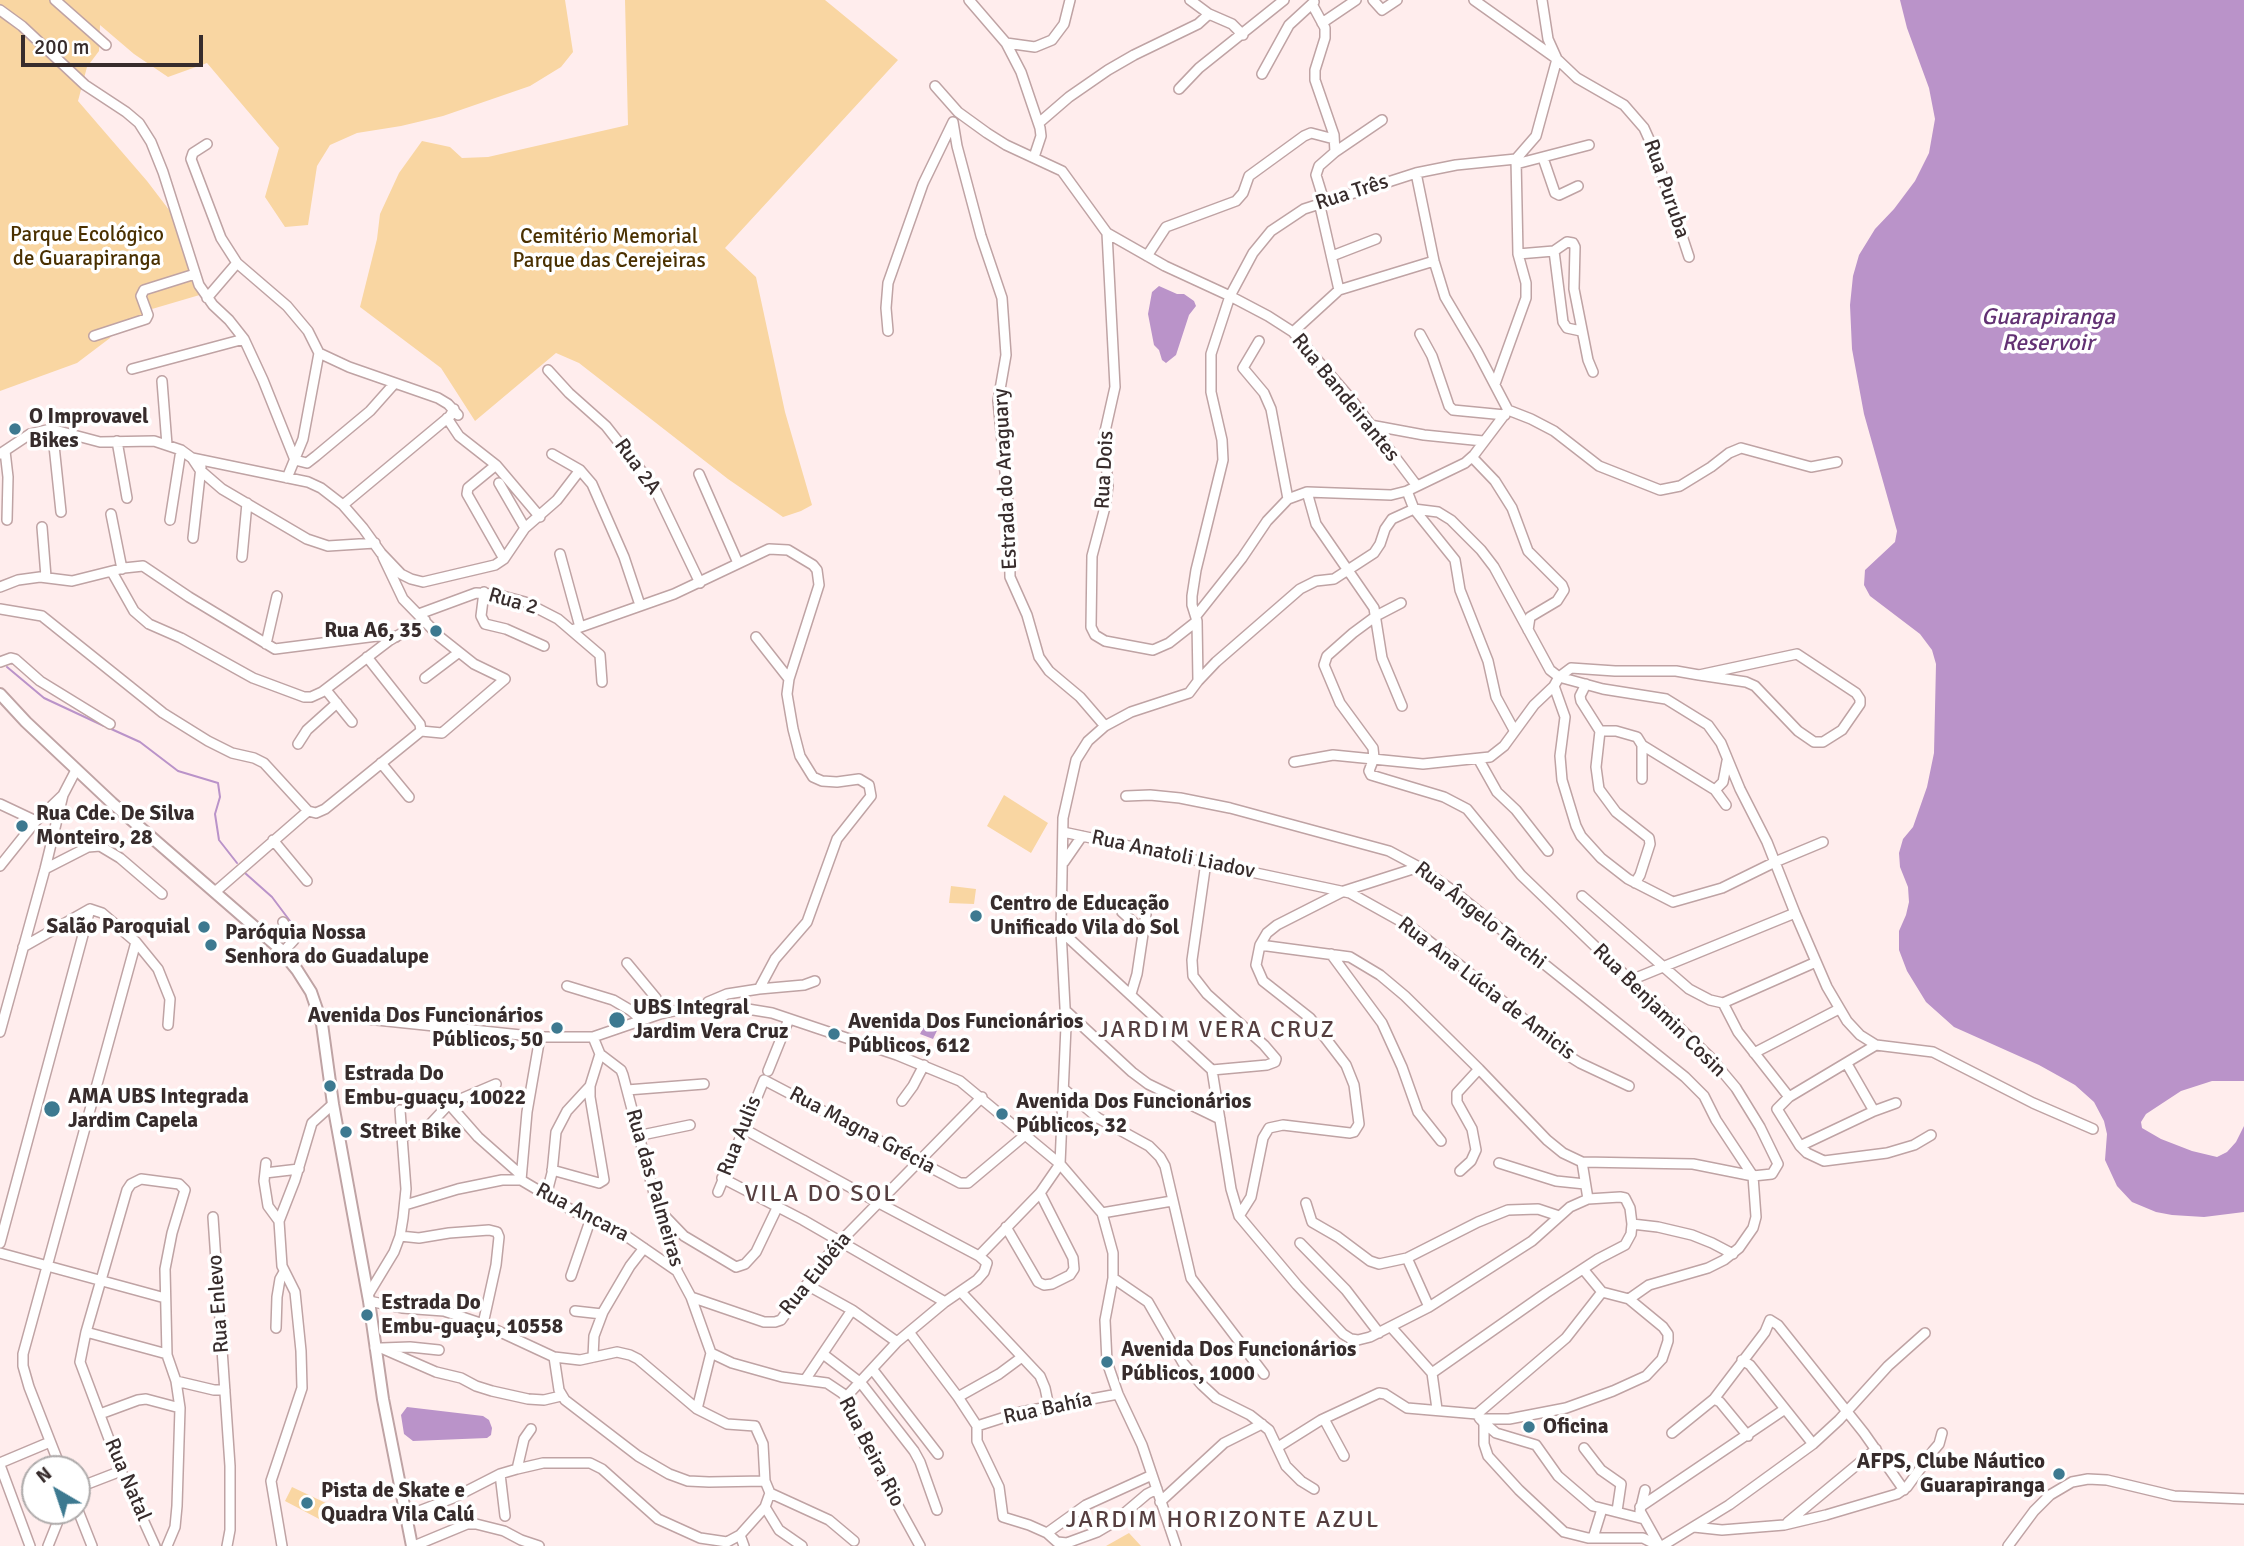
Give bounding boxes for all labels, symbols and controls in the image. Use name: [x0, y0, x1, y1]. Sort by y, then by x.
scale bar: [24, 21, 206, 65]
text: 200 m: [34, 34, 89, 60]
street label: Rua Puruba: [1637, 136, 1695, 242]
street label: Rua Três: [1312, 169, 1392, 217]
park label: Parque Ecológico de Guarapiranga: [10, 222, 164, 272]
park label: Cemitério Memorial Parque das Cerejeiras: [512, 224, 706, 274]
water label: Guarapiranga Reservoir: [1981, 304, 2115, 358]
street label: Rua Bandeirantes: [1286, 329, 1404, 467]
street label: Estrada do Araguary: [989, 388, 1023, 570]
place label: O Improvavel Bikes: [29, 404, 149, 454]
marker: O Improvavel Bikes: [7, 421, 23, 437]
street label: Rua Dois: [1090, 430, 1120, 510]
street label: Rua 2A: [608, 434, 666, 500]
street label: Rua 2: [485, 583, 541, 621]
place label: Rua A6, 35: [324, 618, 422, 644]
marker: Rua A6, 35: [428, 623, 444, 639]
place label: Rua Cde. De Silva Monteiro, 28: [36, 801, 195, 851]
marker: Rua Cde. De Silva Monteiro, 28: [14, 818, 30, 834]
street label: Rua Anatoli Liadov: [1089, 825, 1257, 885]
street label: Rua Ângelo Tarchi: [1409, 857, 1551, 975]
place label: Centro de Educação Unificado Vila do Sol: [990, 891, 1179, 941]
marker: Centro de Educação Unificado Vila do Sol: [968, 908, 984, 924]
street label: Rua Ana Lúcia de Amicis: [1392, 912, 1580, 1066]
place label: Salão Paroquial: [47, 914, 190, 940]
marker: Salão Paroquial: [196, 919, 212, 935]
place label: Paróquia Nossa Senhora do Guadalupe: [225, 920, 429, 970]
marker: Paróquia Nossa Senhora do Guadalupe: [203, 937, 219, 953]
street label: Rua Benjamin Cosin: [1587, 939, 1731, 1083]
place label: UBS Integral Jardim Vera Cruz: [633, 995, 788, 1045]
place label: Avenida Dos Funcionários Públicos, 50: [308, 1003, 543, 1053]
place label: Avenida Dos Funcionários Públicos, 612: [848, 1009, 1083, 1059]
marker: UBS Integral Jardim Vera Cruz: [607, 1010, 627, 1030]
district label: JARDIM VERA CRUZ: [1100, 1017, 1334, 1045]
marker: Avenida Dos Funcionários Públicos, 50: [549, 1020, 565, 1036]
marker: Avenida Dos Funcionários Públicos, 612: [826, 1026, 842, 1042]
place label: Estrada Do Embu-guaçu, 10022: [344, 1061, 526, 1111]
marker: Estrada Do Embu-guaçu, 10022: [322, 1078, 338, 1094]
street label: Rua Magna Grécia: [785, 1082, 939, 1180]
place label: AMA UBS Integrada Jardim Capela: [68, 1084, 249, 1134]
place label: Avenida Dos Funcionários Públicos, 32: [1016, 1089, 1251, 1139]
street label: Rua Aulis: [713, 1092, 767, 1180]
marker: AMA UBS Integrada Jardim Capela: [42, 1099, 62, 1119]
street label: Rua das Palmeiras: [619, 1106, 689, 1270]
marker: Avenida Dos Funcionários Públicos, 32: [994, 1106, 1010, 1122]
place label: Street Bike: [360, 1119, 461, 1145]
marker: Street Bike: [338, 1124, 354, 1140]
street label: Rua Ancara: [531, 1178, 633, 1248]
district label: VILA DO SOL: [746, 1181, 896, 1209]
street label: Rua Eubéia: [775, 1227, 857, 1321]
street label: Rua Enlevo: [203, 1254, 235, 1354]
place label: Estrada Do Embu-guaçu, 10558: [381, 1290, 563, 1340]
marker: Estrada Do Embu-guaçu, 10558: [359, 1307, 375, 1323]
place label: Avenida Dos Funcionários Públicos, 1000: [1121, 1337, 1356, 1387]
marker: Avenida Dos Funcionários Públicos, 1000: [1099, 1354, 1115, 1370]
street label: Rua Bahía: [1001, 1387, 1095, 1431]
street label: Rua Beira Rio: [833, 1393, 909, 1511]
place label: Oficina: [1543, 1414, 1609, 1440]
marker: Oficina: [1521, 1419, 1537, 1435]
street label: Rua Natal: [98, 1435, 156, 1525]
place label: AFPS, Clube Náutico Guarapiranga: [1857, 1449, 2045, 1499]
north arrow: [21, 1455, 91, 1525]
text: N: [31, 1462, 57, 1489]
marker: AFPS, Clube Náutico Guarapiranga: [2051, 1466, 2067, 1482]
place label: Pista de Skate e Quadra Vila Calú: [321, 1478, 474, 1528]
marker: Pista de Skate e Quadra Vila Calú: [299, 1495, 315, 1511]
district label: JARDIM HORIZONTE AZUL: [1068, 1507, 1378, 1535]

